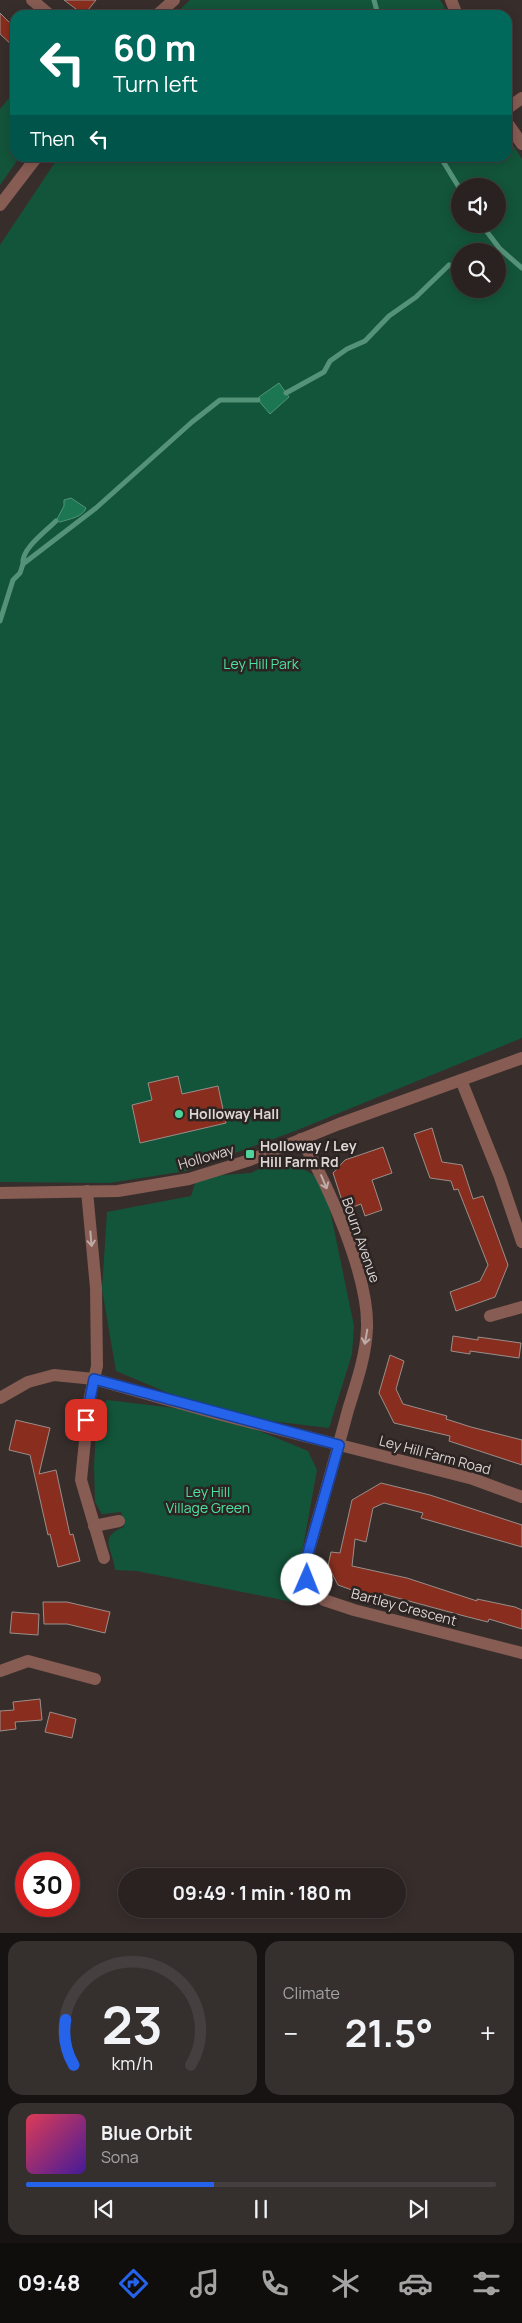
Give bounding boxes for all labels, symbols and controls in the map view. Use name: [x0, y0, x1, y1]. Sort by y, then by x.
text: 60 m: [113, 24, 196, 72]
icon: left: [30, 30, 95, 95]
text: Turn left: [113, 69, 198, 99]
icon: left: [85, 125, 113, 153]
text: Then: [30, 126, 75, 152]
map controls: [451, 178, 506, 298]
button: sound: [451, 178, 506, 233]
button: search: [451, 243, 506, 298]
park label: Ley Hill Park: [223, 654, 300, 673]
place label: Holloway Hall: [189, 1104, 279, 1123]
marker: Holloway Hall: [173, 1108, 185, 1120]
place label: Holloway / Ley Hill Farm Rd: [260, 1136, 357, 1171]
street label: Holloway: [176, 1139, 237, 1174]
marker: Holloway / Ley Hill Farm Rd: [244, 1148, 256, 1160]
one-way arrow: [320, 1174, 329, 1189]
street label: Bourn Avenue: [338, 1195, 385, 1285]
one-way arrow: [87, 1231, 96, 1247]
one-way arrow: [360, 1329, 370, 1345]
pin: [65, 1399, 107, 1441]
icon: arrive: [72, 1406, 100, 1434]
street label: Ley Hill Farm Road: [377, 1430, 493, 1479]
park label: Ley Hill Village Green: [166, 1482, 250, 1517]
position arrow: [280, 1553, 332, 1605]
street label: Bartley Crescent: [349, 1583, 459, 1630]
speed limit sign: 30: [15, 1852, 80, 1917]
text: 09:49 · 1 min · 180 m: [173, 1880, 351, 1906]
text: Climate: [283, 1982, 340, 2004]
text: 23: [102, 1989, 163, 2060]
text: 21.5°: [345, 2006, 433, 2058]
text: −: [283, 2014, 298, 2052]
text: +: [480, 2014, 496, 2052]
text: km/h: [112, 2051, 153, 2075]
text: Blue Orbit: [101, 2120, 193, 2146]
text: Sona: [101, 2146, 139, 2168]
icon: previous: [90, 2195, 118, 2223]
icon: pause: [247, 2195, 275, 2223]
icon: next: [404, 2195, 432, 2223]
icon: directions: [116, 2266, 151, 2301]
icon: music: [187, 2266, 222, 2301]
icon: phone: [257, 2266, 292, 2301]
icon: climate: [328, 2266, 363, 2301]
icon: car: [398, 2266, 433, 2301]
icon: filters: [469, 2266, 504, 2301]
text: 09:48: [18, 2268, 80, 2298]

